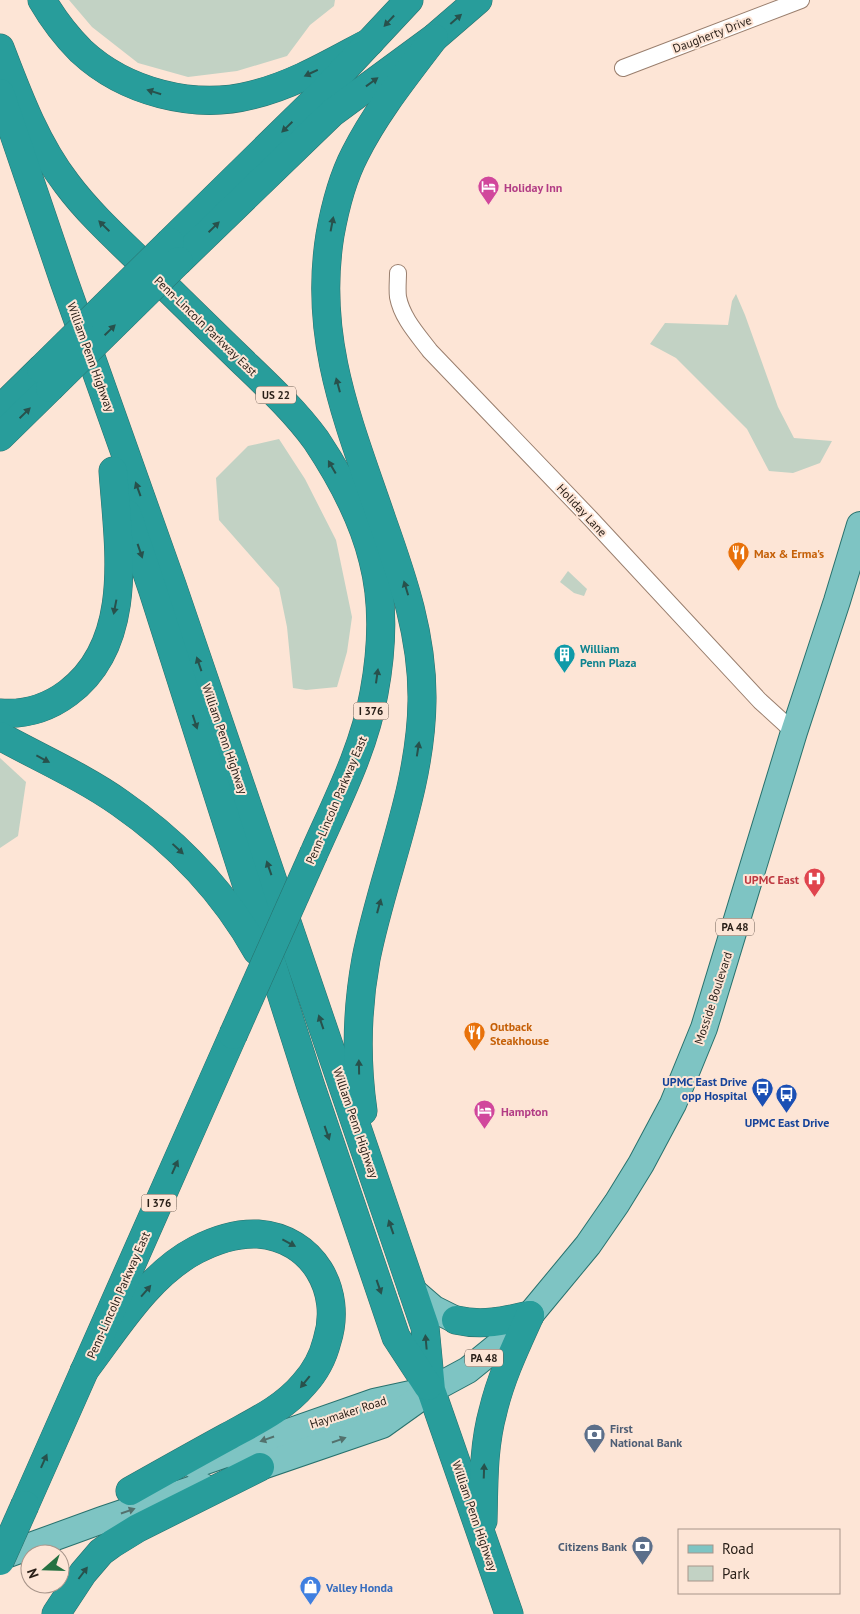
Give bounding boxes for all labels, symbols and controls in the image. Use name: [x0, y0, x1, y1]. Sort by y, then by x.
street label: Daugherty Drive: [671, 12, 753, 56]
one-way arrow: [449, 13, 462, 24]
one-way arrow: [383, 15, 395, 27]
one-way arrow: [304, 69, 318, 77]
one-way arrow: [365, 77, 379, 87]
one-way arrow: [147, 87, 162, 95]
one-way arrow: [281, 121, 293, 133]
hotel icon: Holiday Inn: [476, 175, 500, 206]
place label: Holiday Inn: [504, 180, 562, 195]
one-way arrow: [328, 217, 336, 232]
one-way arrow: [98, 220, 110, 232]
one-way arrow: [208, 221, 220, 233]
street label: Penn-Lincoln Parkway East: [151, 273, 261, 379]
street label: William Penn Highway: [64, 300, 118, 414]
one-way arrow: [103, 324, 115, 336]
one-way arrow: [334, 378, 342, 393]
road number: US 22: [256, 386, 296, 404]
one-way arrow: [19, 407, 31, 419]
one-way arrow: [328, 460, 336, 475]
street label: Holiday Lane: [554, 481, 610, 539]
one-way arrow: [134, 482, 141, 497]
restaurant icon: Max & Erma's: [726, 541, 750, 572]
one-way arrow: [136, 543, 144, 558]
place label: Max & Erma's: [754, 546, 824, 561]
one-way arrow: [401, 580, 409, 595]
one-way arrow: [111, 599, 119, 615]
place label: William Penn Plaza: [580, 641, 636, 670]
building icon: William Penn Plaza: [552, 643, 576, 674]
one-way arrow: [195, 657, 202, 672]
one-way arrow: [373, 667, 381, 683]
street label: William Penn Highway: [199, 682, 251, 796]
road number: I 376: [354, 702, 388, 719]
one-way arrow: [191, 715, 199, 730]
street label: Penn-Lincoln Parkway East: [302, 734, 370, 866]
one-way arrow: [415, 740, 423, 756]
one-way arrow: [36, 755, 50, 763]
one-way arrow: [171, 843, 183, 855]
one-way arrow: [264, 860, 272, 875]
hospital icon: UPMC East: [803, 867, 827, 898]
place label: UPMC East: [744, 872, 800, 887]
one-way arrow: [376, 899, 384, 914]
road number: PA 48: [716, 919, 754, 936]
street label: Mosside Boulevard: [691, 950, 735, 1046]
one-way arrow: [317, 1014, 324, 1029]
place label: Outback Steakhouse: [490, 1019, 549, 1048]
restaurant icon: Outback Steakhouse: [462, 1021, 486, 1052]
one-way arrow: [355, 1058, 363, 1074]
street label: William Penn Highway: [330, 1066, 382, 1180]
place label: UPMC East Drive opp Hospital: [662, 1074, 747, 1103]
bus stop icon: UPMC East Drive opp Hospital: [751, 1076, 775, 1107]
bus stop icon: UPMC East Drive: [775, 1083, 799, 1114]
hotel icon: Hampton: [473, 1099, 497, 1130]
place label: Hampton: [501, 1104, 548, 1119]
place label: UPMC East Drive: [745, 1115, 829, 1130]
one-way arrow: [323, 1126, 331, 1141]
one-way arrow: [171, 1160, 179, 1174]
road number: I 376: [142, 1194, 176, 1212]
one-way arrow: [387, 1219, 395, 1234]
street label: Penn-Lincoln Parkway East: [83, 1229, 153, 1361]
one-way arrow: [282, 1239, 296, 1247]
one-way arrow: [375, 1280, 383, 1295]
one-way arrow: [140, 1286, 152, 1298]
one-way arrow: [422, 1333, 430, 1349]
road number: PA 48: [465, 1350, 503, 1366]
one-way arrow: [300, 1376, 311, 1389]
street label: Haymaker Road: [308, 1393, 388, 1431]
place label: First National Bank: [610, 1421, 682, 1450]
bank icon: First National Bank: [582, 1423, 606, 1454]
one-way arrow: [259, 1435, 274, 1443]
one-way arrow: [332, 1436, 347, 1444]
one-way arrow: [41, 1454, 49, 1468]
street label: William Penn Highway: [449, 1459, 501, 1573]
one-way arrow: [481, 1463, 489, 1479]
one-way arrow: [121, 1507, 136, 1514]
legend: [678, 1529, 840, 1594]
bank icon: Citizens Bank: [631, 1534, 655, 1565]
place label: Citizens Bank: [558, 1539, 627, 1554]
text: Road: [722, 1539, 754, 1558]
north arrow: [20, 1544, 70, 1594]
text: Park: [722, 1564, 750, 1583]
text: N: [23, 1566, 43, 1581]
one-way arrow: [78, 1566, 88, 1580]
shop icon: Valley Honda: [298, 1575, 322, 1606]
place label: Valley Honda: [325, 1580, 393, 1595]

